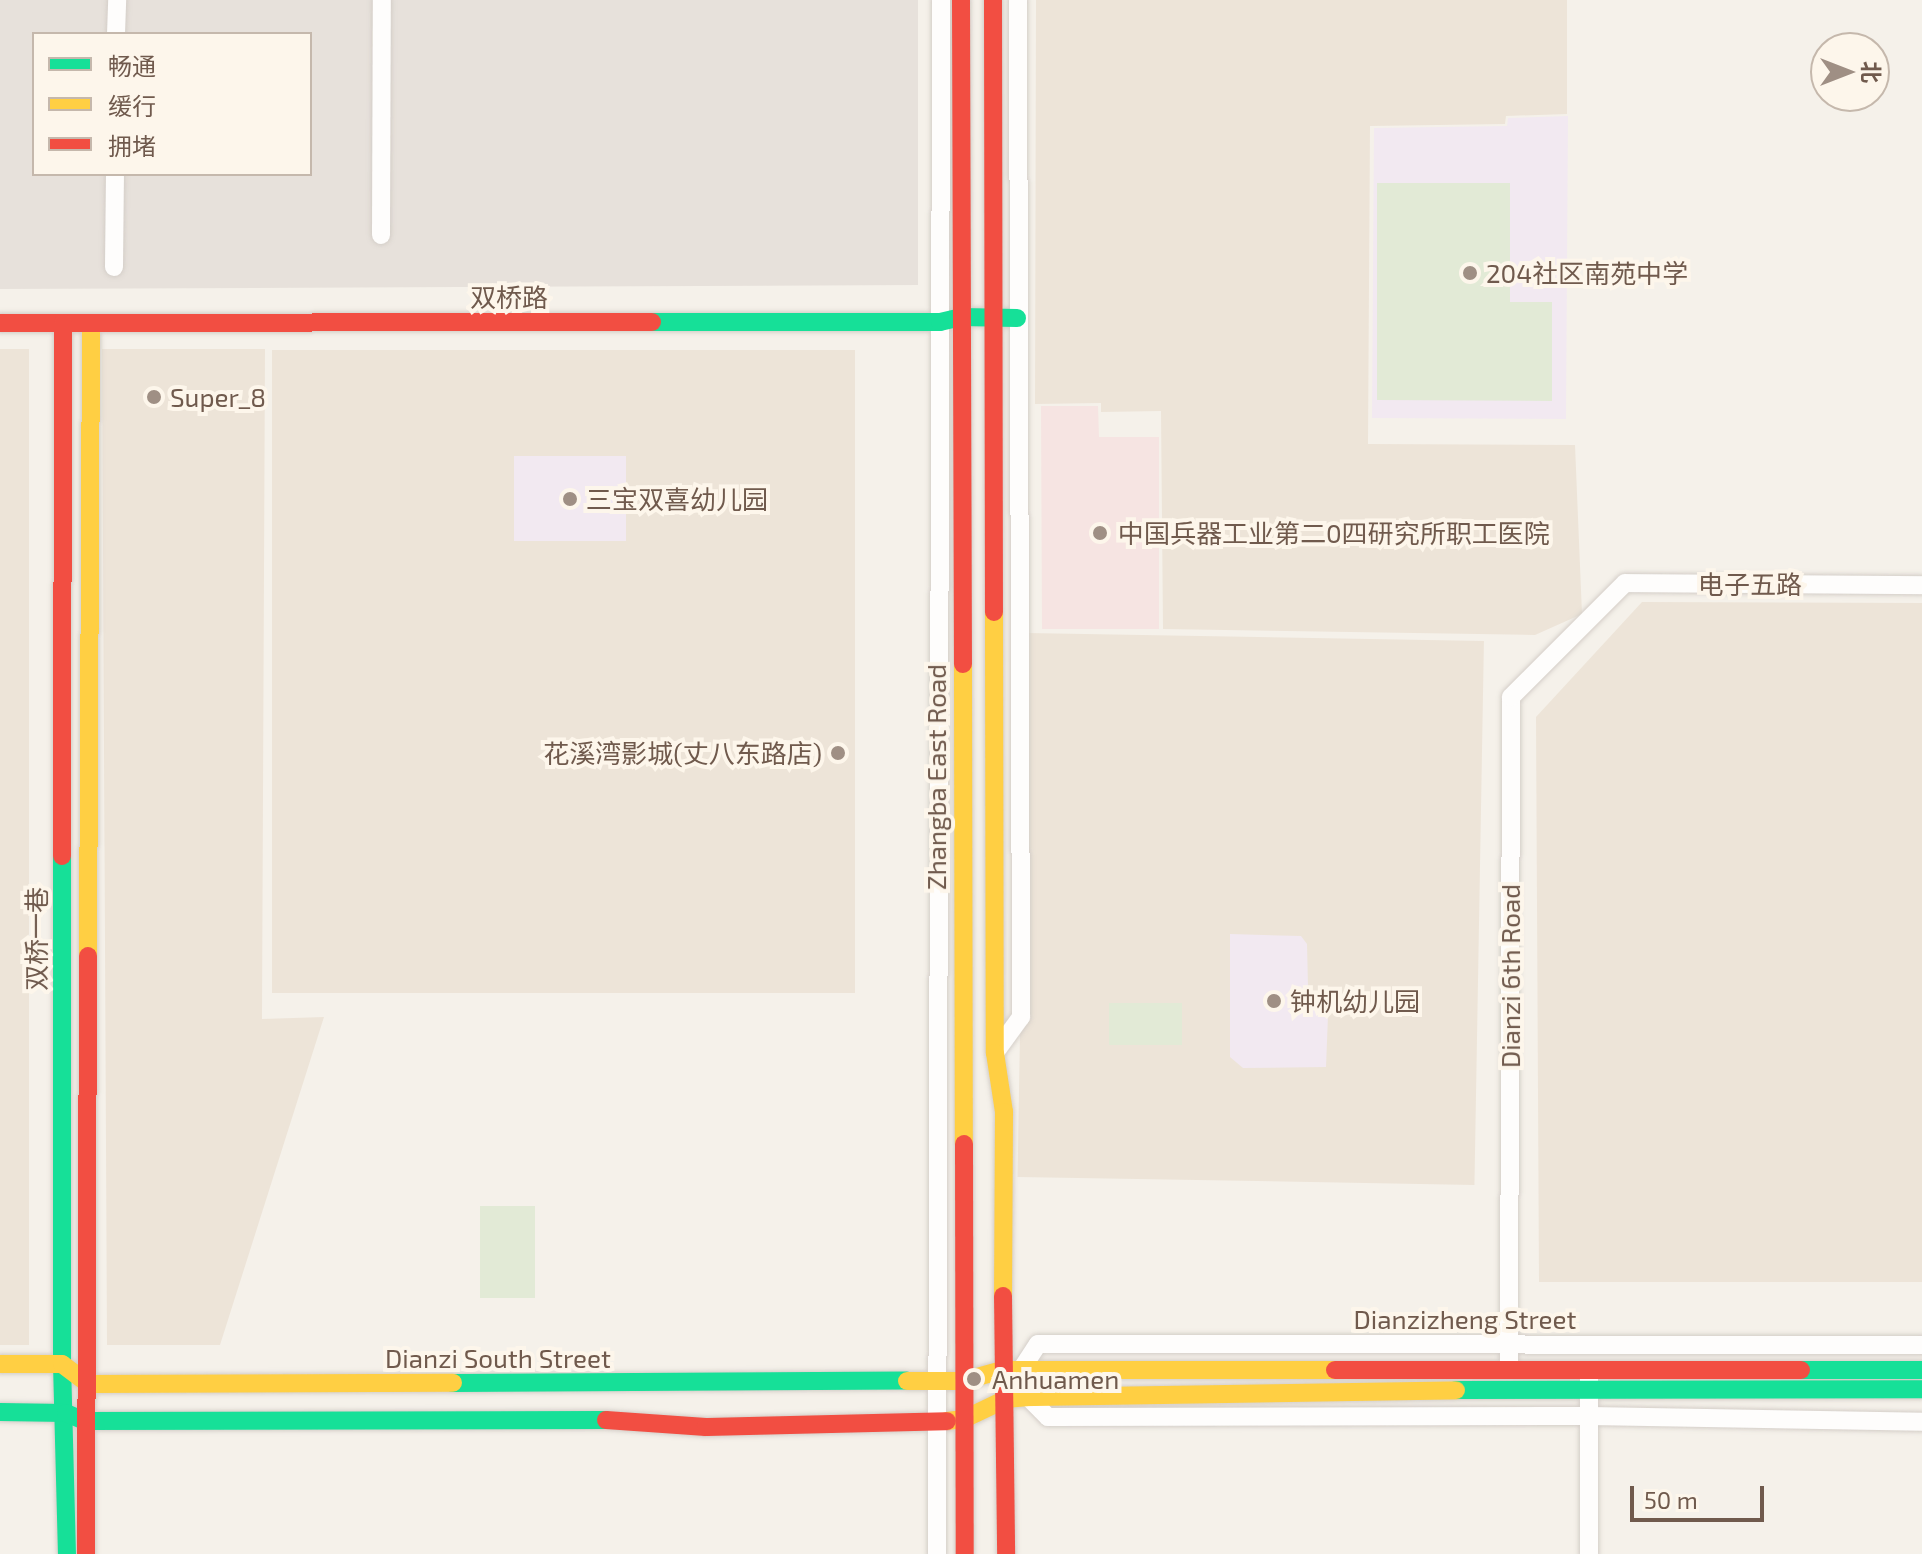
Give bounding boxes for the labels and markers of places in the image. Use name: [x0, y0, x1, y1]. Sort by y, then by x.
place label: 204社区南苑中学: [1486, 257, 1688, 289]
marker: 204社区南苑中学: [1461, 264, 1479, 282]
place label: Super_8: [170, 381, 266, 413]
marker: Super_8: [145, 388, 163, 406]
place label: 三宝双喜幼儿园: [586, 483, 768, 515]
marker: 三宝双喜幼儿园: [561, 490, 579, 508]
place label: 中国兵器工业第二0四研究所职工医院: [1118, 517, 1550, 549]
marker: 中国兵器工业第二0四研究所职工医院: [1089, 522, 1111, 544]
place label: 花溪湾影城(丈八东路店): [543, 737, 822, 769]
marker: 花溪湾影城(丈八东路店): [829, 744, 847, 762]
place label: 钟机幼儿园: [1290, 985, 1420, 1017]
marker: 钟机幼儿园: [1265, 992, 1283, 1010]
place label: Anhuamen: [992, 1363, 1119, 1395]
marker: Anhuamen: [963, 1368, 985, 1390]

